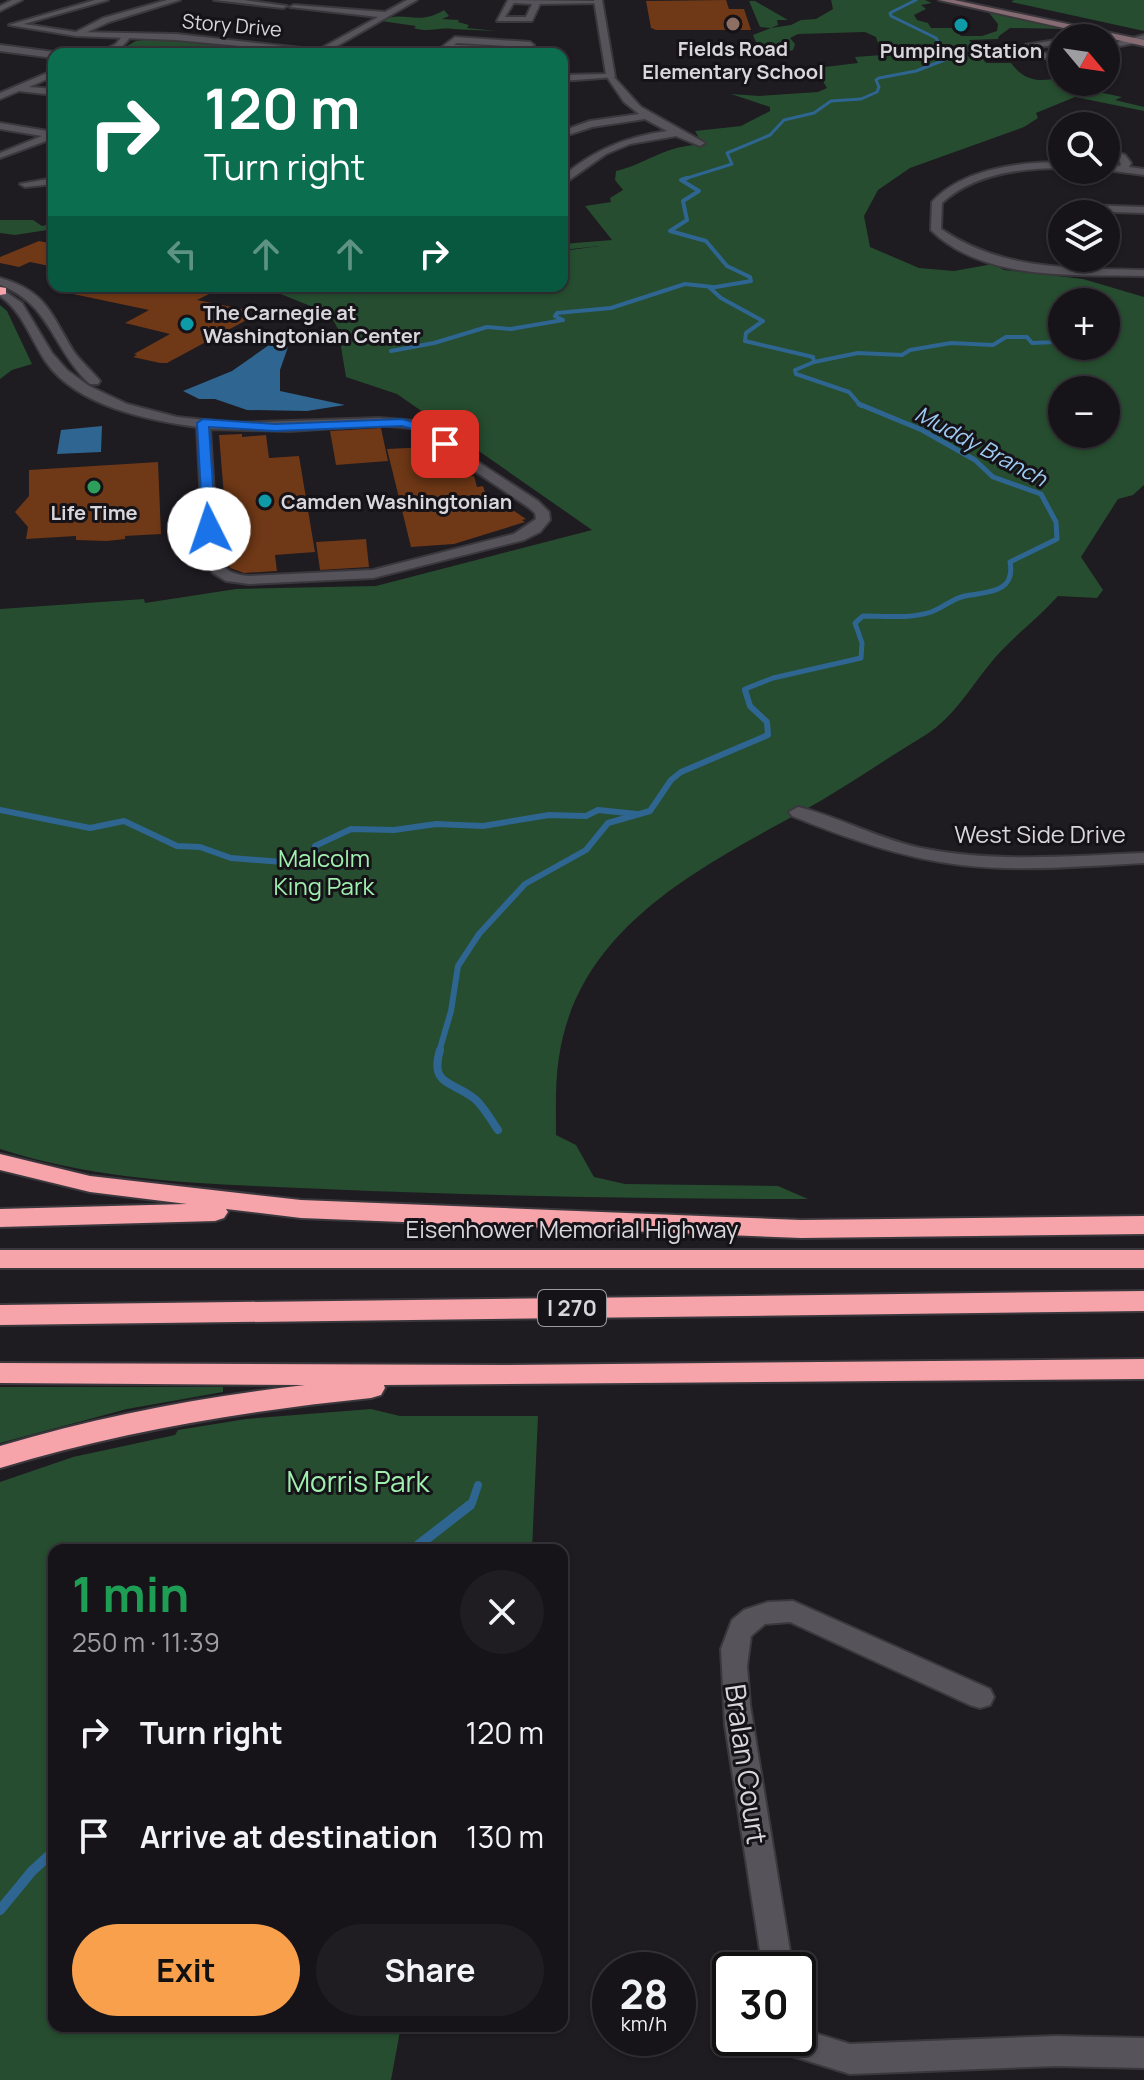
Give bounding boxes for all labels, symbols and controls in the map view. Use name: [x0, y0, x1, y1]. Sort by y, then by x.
street label: Story Drive: [181, 7, 283, 43]
marker: Fields Road Elementary School: [724, 15, 742, 33]
marker: Pumping Station: [952, 16, 970, 34]
north arrow: [1048, 24, 1120, 96]
map controls: [1048, 24, 1120, 448]
place label: Fields Road Elementary School: [642, 35, 824, 85]
place label: Pumping Station: [880, 37, 1042, 64]
text: 120 m: [204, 69, 360, 146]
icon: right: [72, 80, 176, 184]
button: search: [1048, 112, 1120, 184]
text: Turn right: [204, 142, 365, 191]
button: layers: [1048, 200, 1120, 272]
icon: left: [160, 232, 204, 276]
icon: ahead: [244, 232, 288, 276]
icon: ahead: [328, 232, 372, 276]
icon: right: [412, 232, 456, 276]
button: +: [1048, 288, 1120, 360]
place label: The Carnegie at Washingtonian Center: [203, 299, 421, 349]
marker: The Carnegie at Washingtonian Center: [178, 315, 196, 333]
button: −: [1048, 376, 1120, 448]
water label: Muddy Branch: [910, 399, 1053, 494]
pin: [411, 410, 479, 478]
icon: arrive: [423, 422, 467, 466]
marker: Life Time: [85, 478, 103, 496]
position arrow: [167, 487, 251, 571]
place label: Camden Washingtonian: [281, 488, 512, 515]
marker: Camden Washingtonian: [256, 492, 274, 510]
place label: Life Time: [50, 499, 138, 526]
street label: West Side Drive: [954, 817, 1126, 850]
park label: Malcolm King Park: [274, 841, 376, 902]
street label: Eisenhower Memorial Highway: [406, 1212, 739, 1245]
road number: I 270: [538, 1290, 606, 1326]
park label: Morris Park: [287, 1462, 431, 1500]
text: 1 min: [72, 1561, 189, 1626]
button: close: [460, 1570, 544, 1654]
text: 250 m · 11:39: [72, 1624, 220, 1660]
street label: Bralan Court: [717, 1682, 777, 1846]
icon: right: [72, 1710, 116, 1754]
text: Turn right: [140, 1712, 283, 1753]
text: 120 m: [465, 1712, 544, 1753]
icon: arrive: [72, 1814, 116, 1858]
text: Arrive at destination: [140, 1816, 438, 1857]
text: 130 m: [466, 1816, 544, 1857]
button: Exit: [72, 1924, 300, 2016]
button: Share: [316, 1924, 544, 2016]
speed limit sign: 30: [712, 1952, 816, 2056]
text: 28: [620, 1966, 668, 2021]
text: km/h: [621, 2010, 667, 2037]

